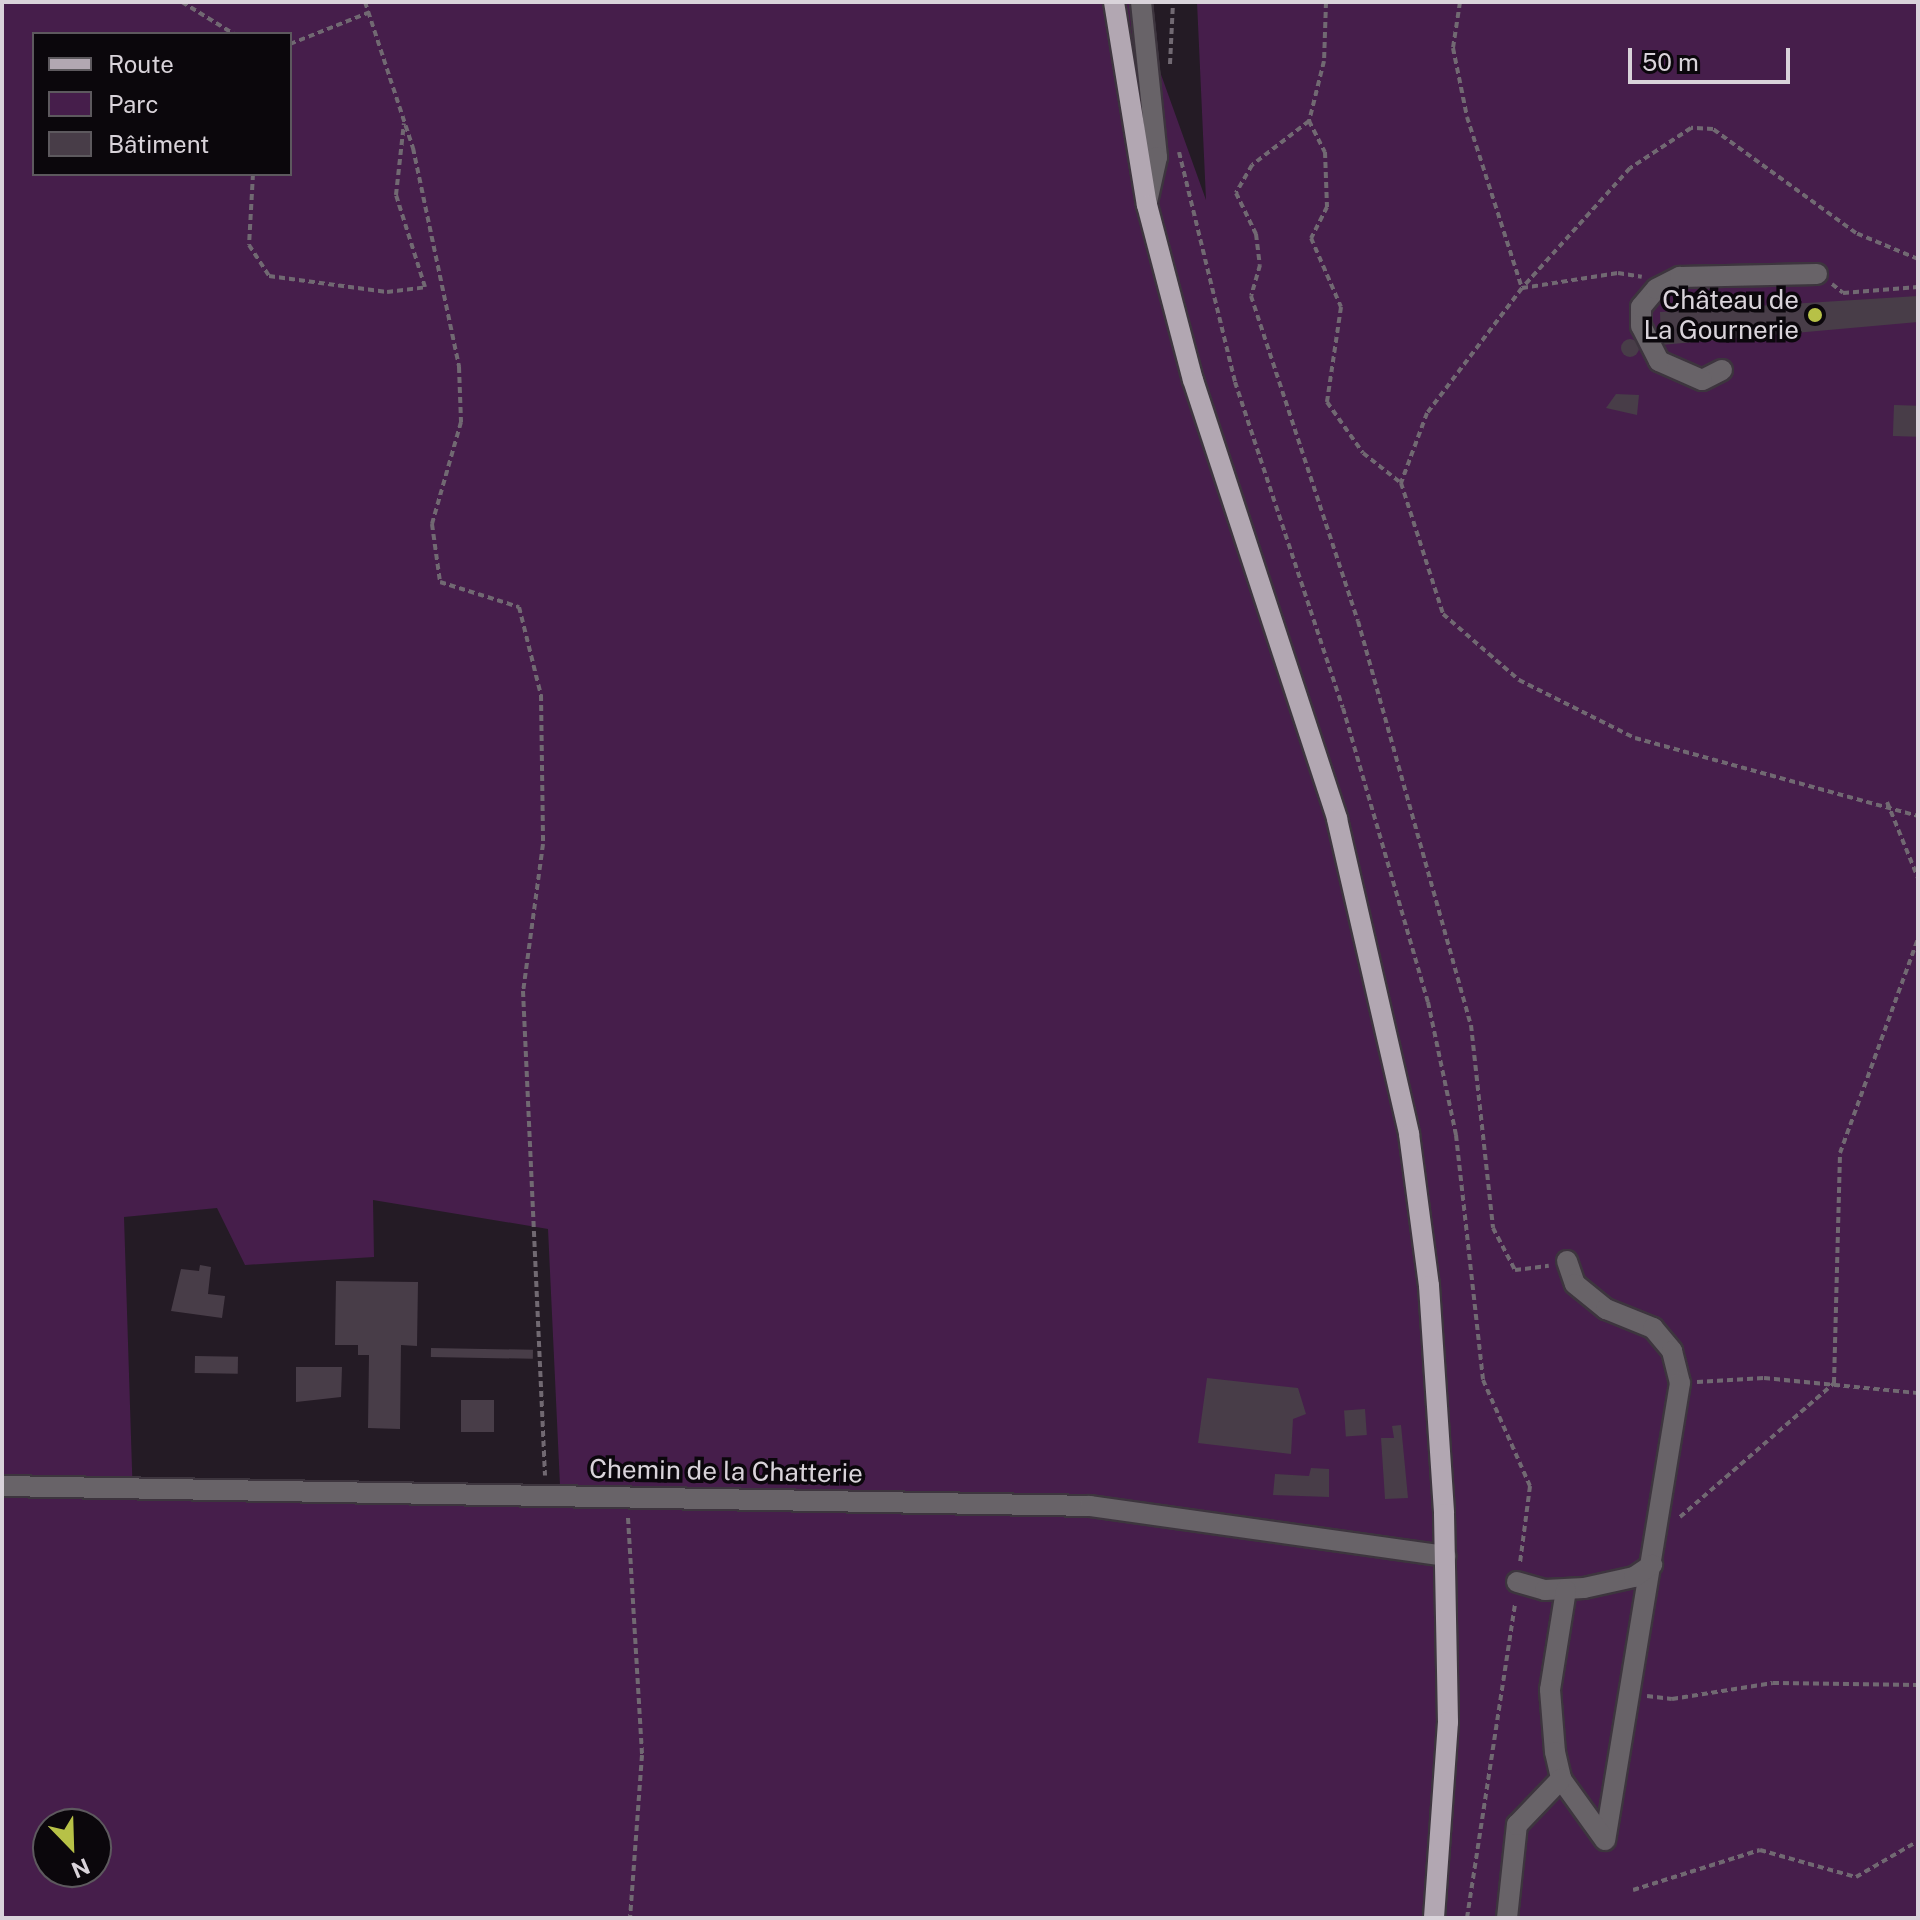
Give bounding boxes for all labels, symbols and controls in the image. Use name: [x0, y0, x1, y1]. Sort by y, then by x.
legend: [32, 32, 292, 176]
scale bar: [1632, 32, 1794, 82]
text: 50 m: [1642, 48, 1699, 76]
text: Route: [108, 50, 174, 78]
text: Parc: [108, 90, 159, 118]
text: Bâtiment: [108, 130, 209, 158]
place label: Château de La Gournerie: [1644, 284, 1799, 346]
marker: Château de La Gournerie: [1806, 306, 1824, 324]
street label: Chemin de la Chatterie: [589, 1453, 863, 1489]
north arrow: [32, 1808, 112, 1888]
text: N: [68, 1853, 94, 1884]

